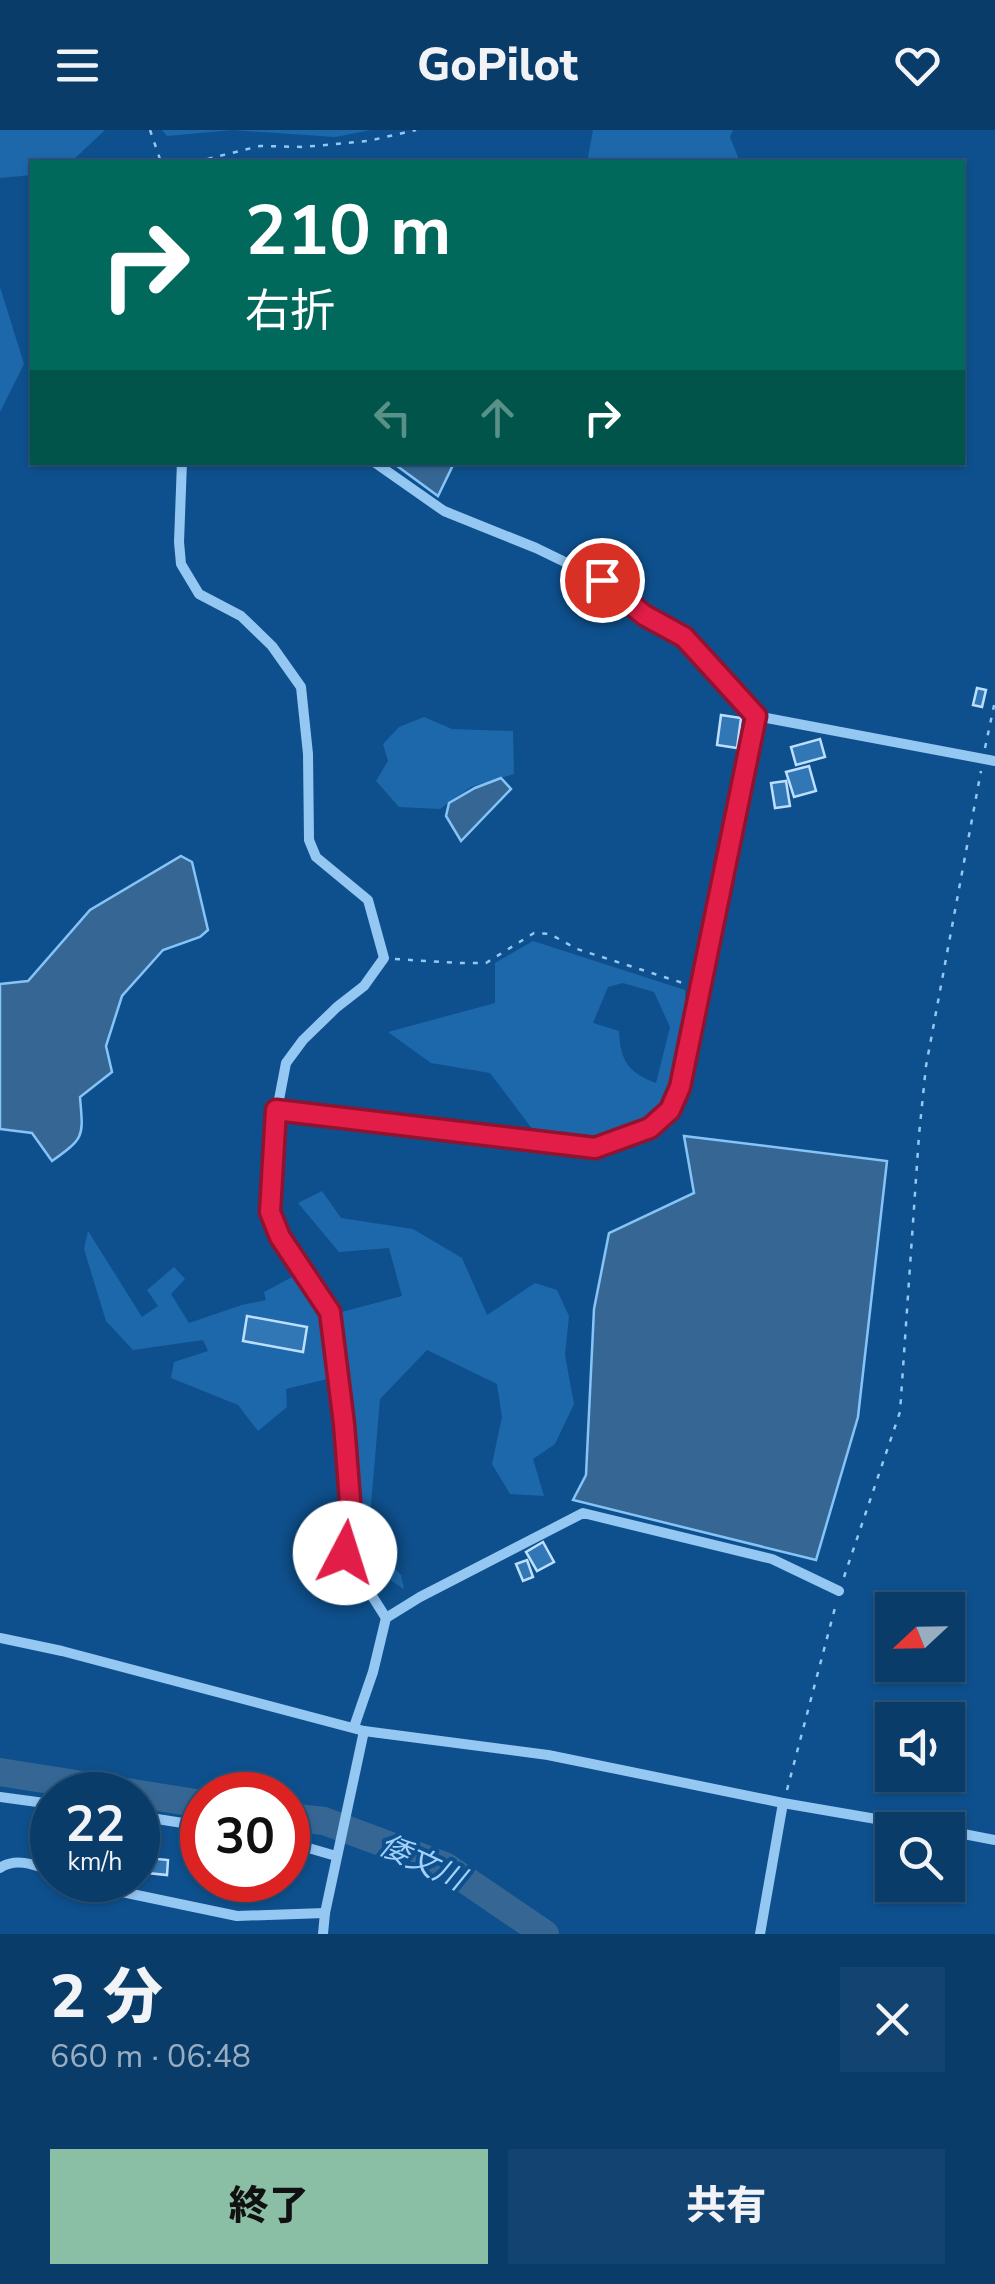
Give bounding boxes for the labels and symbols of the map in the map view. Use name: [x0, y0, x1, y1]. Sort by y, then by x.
pin: [560, 538, 645, 623]
position arrow: [293, 1501, 397, 1605]
north arrow: [875, 1592, 965, 1682]
speed limit sign: 30: [180, 1772, 310, 1902]
water label: 倭文川: [372, 1825, 474, 1901]

